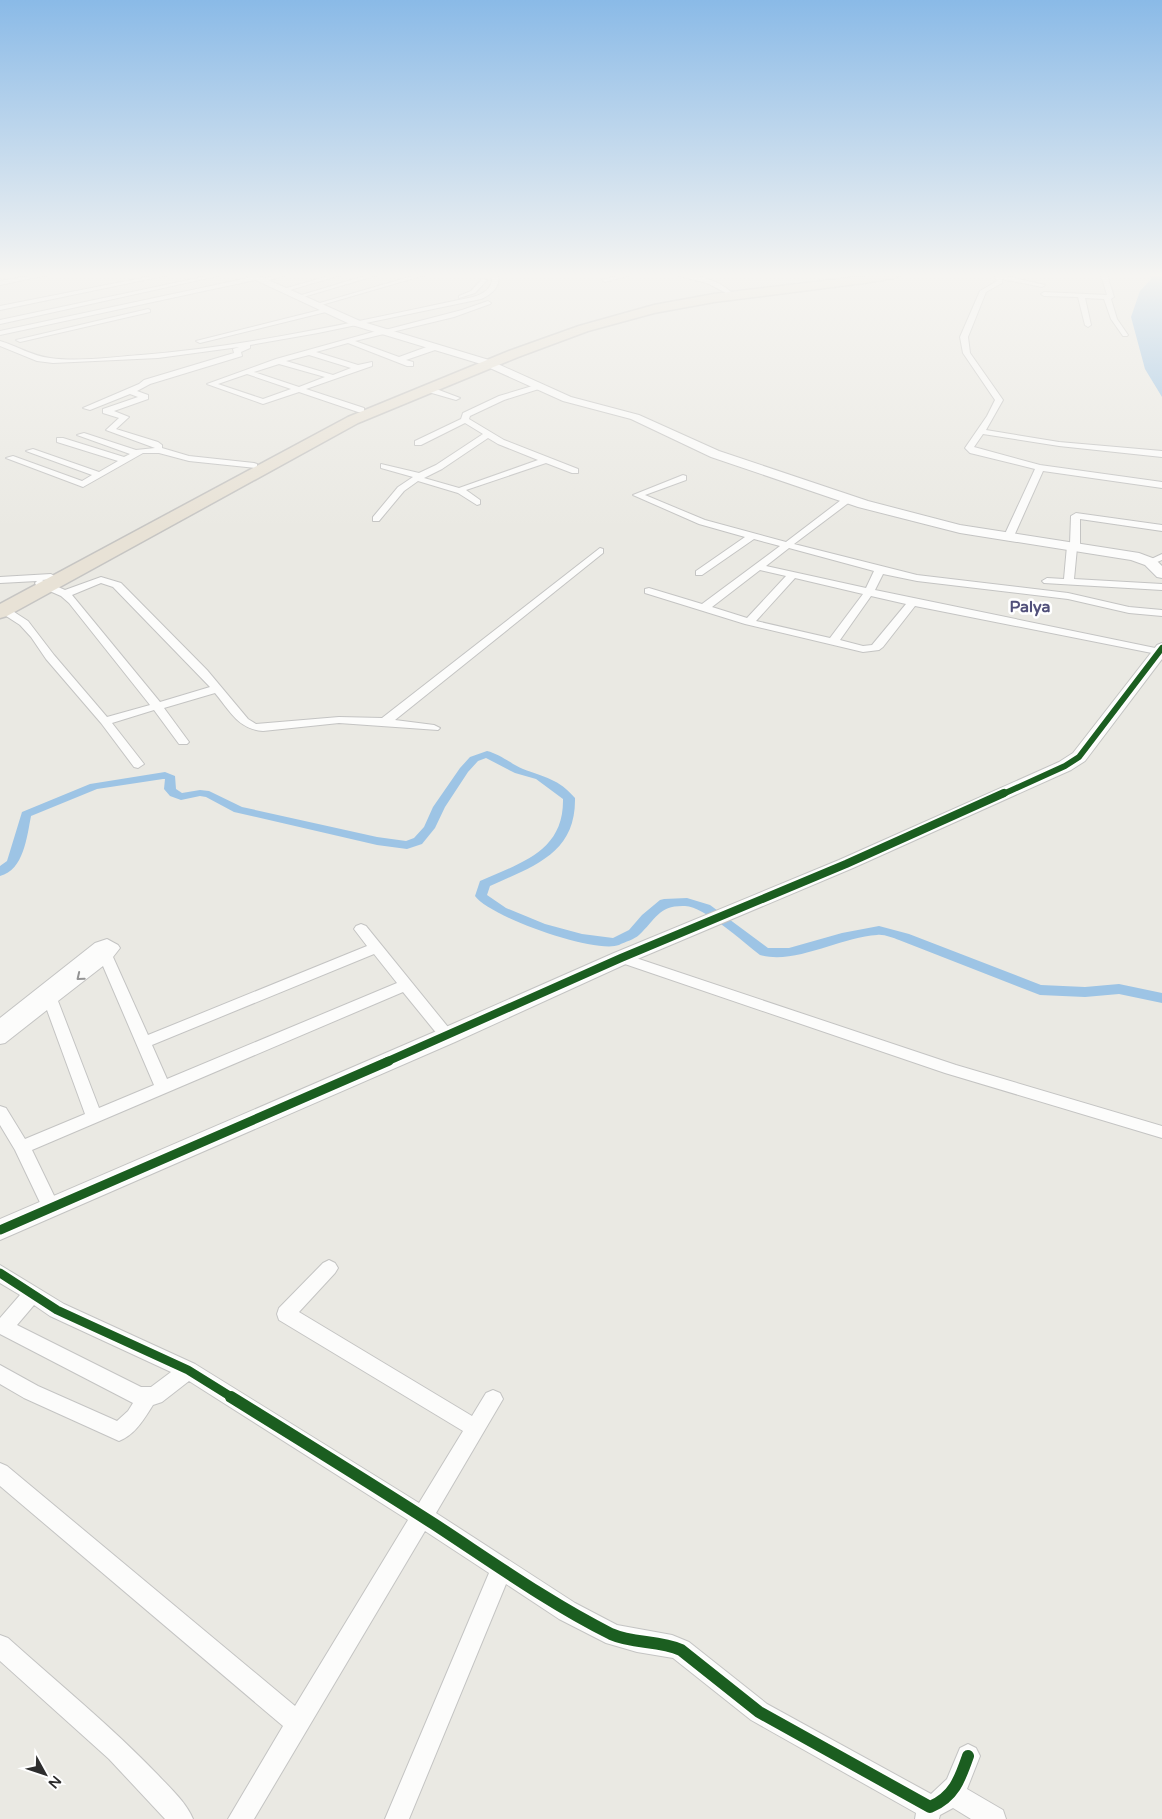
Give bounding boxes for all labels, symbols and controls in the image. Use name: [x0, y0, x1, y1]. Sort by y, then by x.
district label: Palya: [1010, 597, 1050, 617]
one-way arrow: [77, 972, 86, 980]
north arrow: [20, 1749, 70, 1799]
text: N: [44, 1772, 65, 1792]

